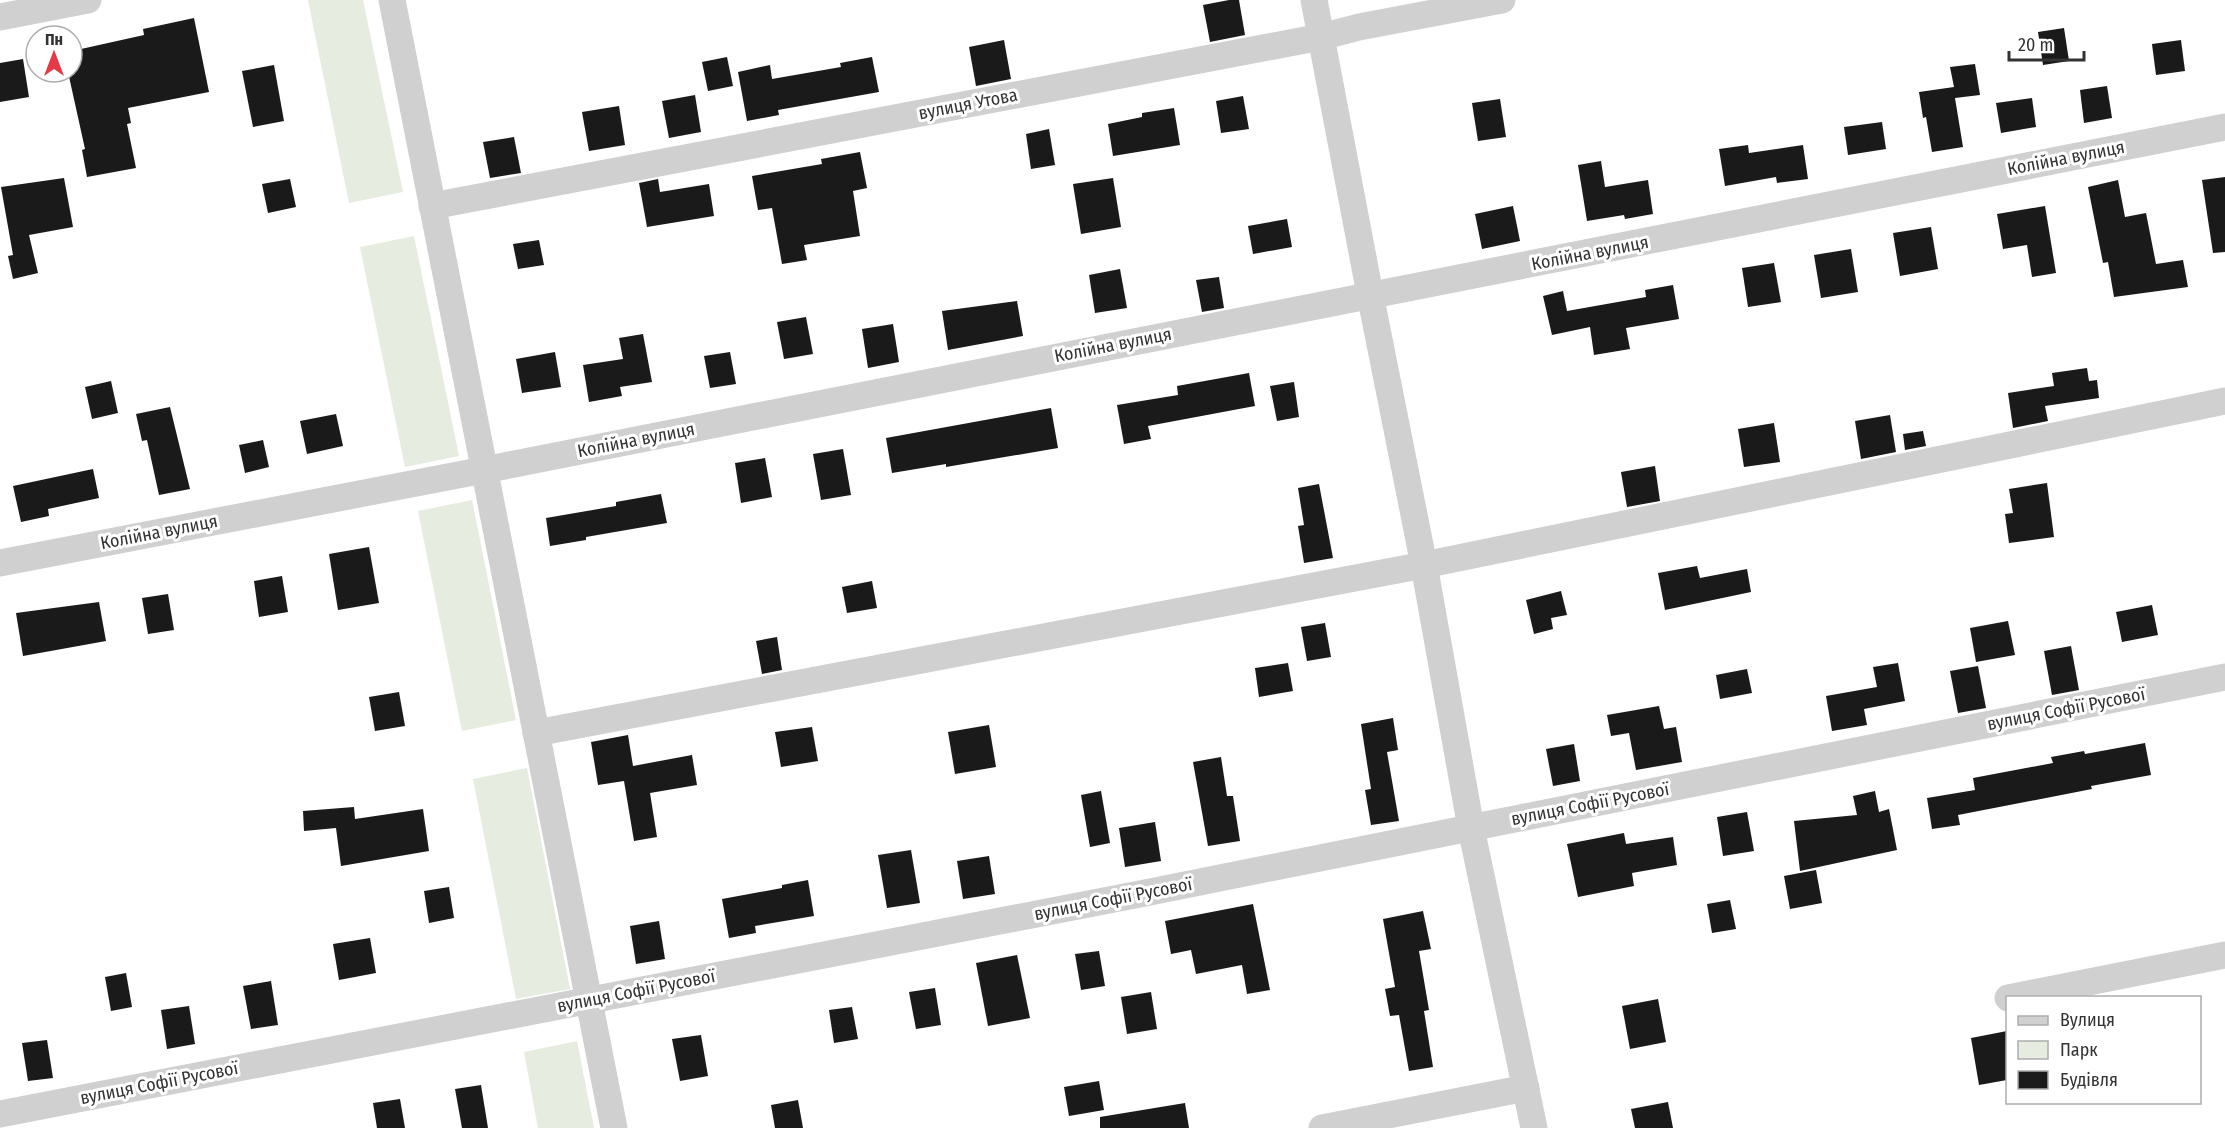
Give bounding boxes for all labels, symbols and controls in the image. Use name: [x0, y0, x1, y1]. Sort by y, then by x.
north arrow: [24, 24, 84, 84]
scale bar: [2009, 24, 2084, 62]
text: Пн: [45, 30, 63, 49]
text: 20 m: [2018, 34, 2053, 56]
street label: вулиця Утова: [917, 84, 1020, 124]
street label: Колійна вулиця: [2006, 136, 2126, 180]
street label: Колійна вулиця: [1530, 231, 1650, 275]
street label: Колійна вулиця: [1053, 323, 1173, 367]
street label: Колійна вулиця: [576, 418, 696, 462]
street label: Колійна вулиця: [99, 510, 219, 554]
street label: вулиця Софії Русової: [1985, 683, 2147, 735]
street label: вулиця Софії Русової: [1509, 778, 1671, 830]
street label: вулиця Софії Русової: [1032, 873, 1194, 925]
street label: вулиця Софії Русової: [555, 965, 717, 1017]
legend: [2006, 996, 2201, 1104]
text: Вулиця: [2060, 1009, 2115, 1031]
text: Парк: [2060, 1039, 2098, 1061]
street label: вулиця Софії Русової: [78, 1057, 240, 1109]
text: Будівля: [2060, 1069, 2118, 1091]

